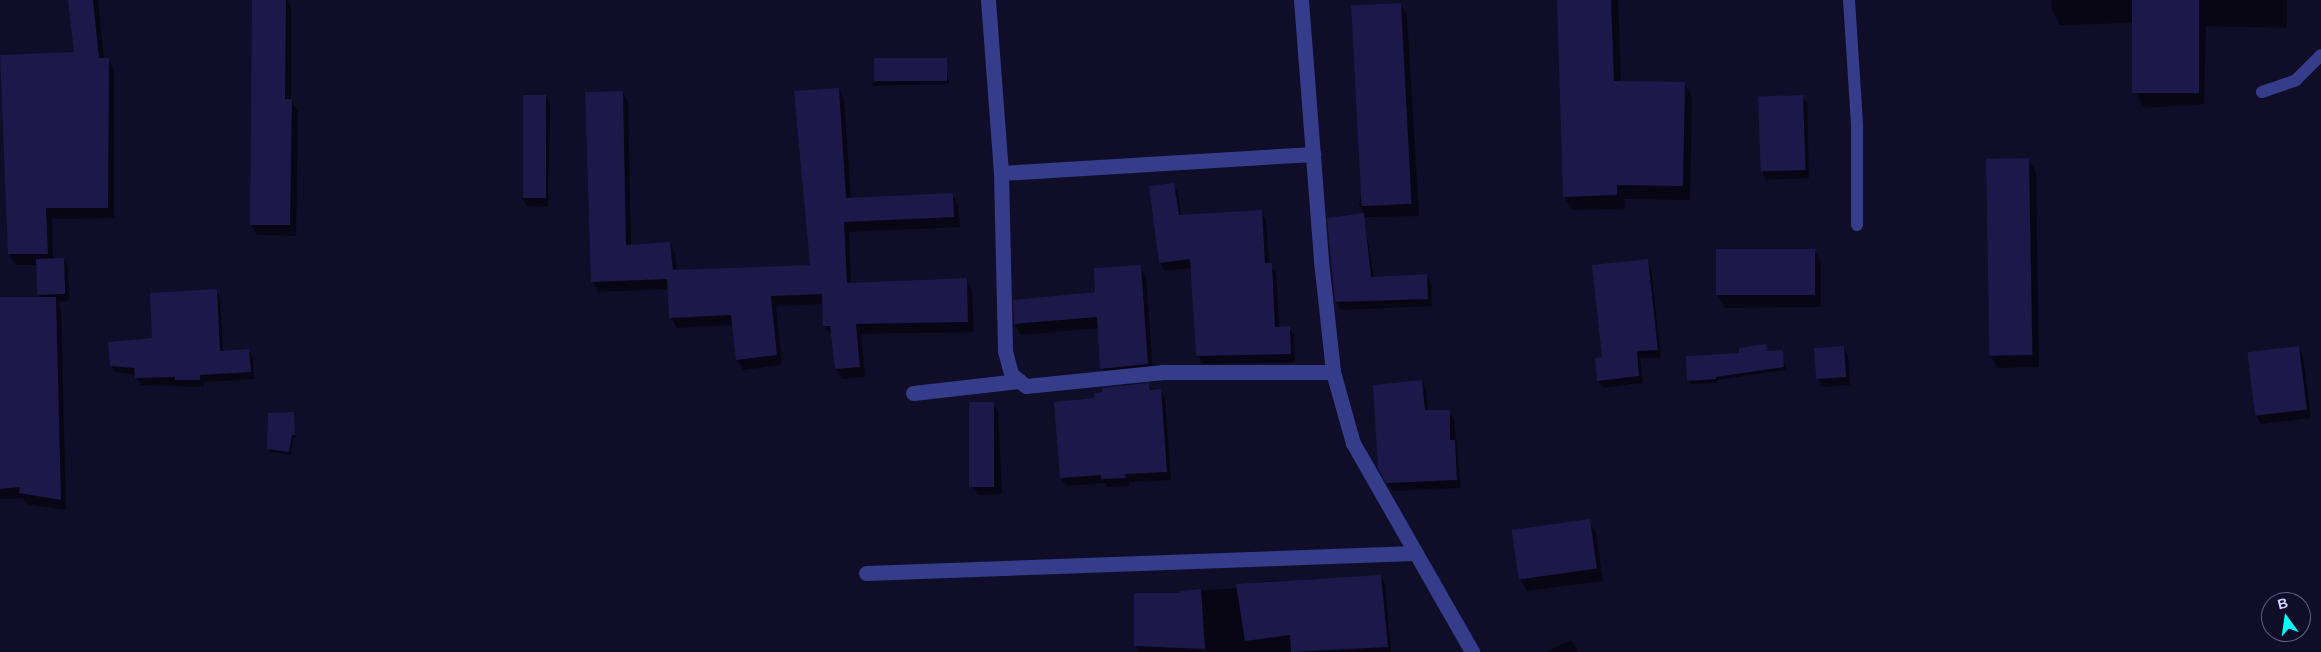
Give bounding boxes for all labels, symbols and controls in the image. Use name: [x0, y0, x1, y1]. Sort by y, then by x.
north arrow: [2261, 592, 2311, 642]
text: B: [2276, 594, 2289, 612]

